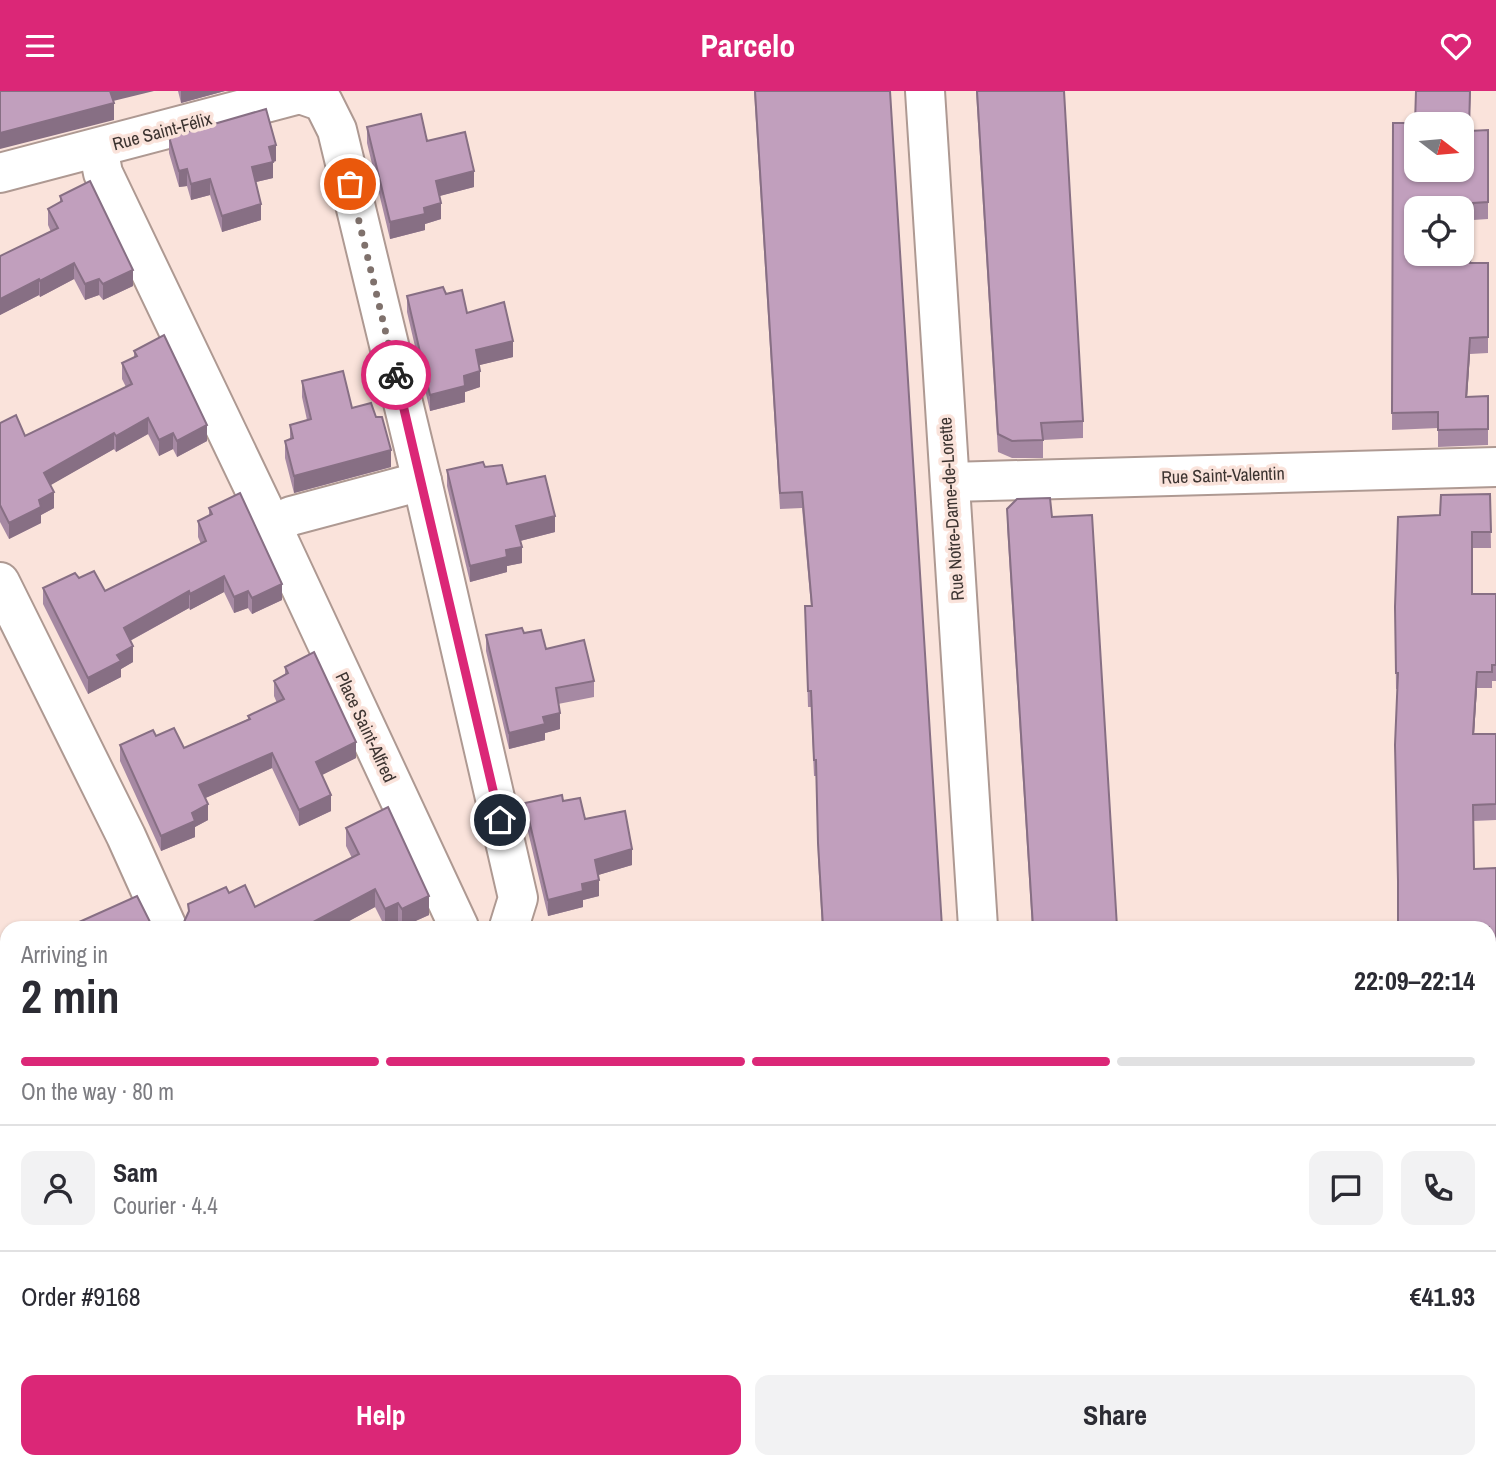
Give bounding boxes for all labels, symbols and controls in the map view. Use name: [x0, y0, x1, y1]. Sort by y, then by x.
text: Parcelo: [701, 24, 795, 67]
icon: menu: [21, 27, 59, 65]
icon: heart: [1437, 27, 1475, 65]
street label: Rue Saint-Félix: [110, 106, 215, 156]
north arrow: [1404, 112, 1474, 182]
map controls: [1404, 112, 1474, 266]
pin: [320, 154, 380, 214]
icon: bag: [331, 165, 369, 203]
button: locate: [1404, 196, 1474, 266]
courier: [361, 340, 431, 410]
icon: bike: [377, 356, 415, 394]
street label: Rue Notre-Dame-de-Lorette: [932, 416, 970, 602]
street label: Rue Saint-Valentin: [1161, 460, 1285, 490]
street label: Place Saint-Alfred: [330, 668, 402, 786]
pin: [470, 790, 530, 850]
icon: home: [481, 801, 519, 839]
text: Arriving in: [21, 939, 108, 970]
text: 22:09–22:14: [1354, 963, 1475, 998]
text: 2 min: [21, 965, 120, 1027]
text: On the way · 80 m: [21, 1076, 174, 1107]
button: person: [21, 1151, 95, 1225]
button: chat: [1309, 1151, 1383, 1225]
button: phone: [1401, 1151, 1475, 1225]
text: Sam: [113, 1155, 158, 1190]
text: Courier · 4.4: [113, 1190, 218, 1221]
text: Order #9168: [21, 1279, 141, 1314]
text: €41.93: [1410, 1279, 1475, 1314]
button: Help: [21, 1375, 741, 1455]
button: Share: [755, 1375, 1475, 1455]

